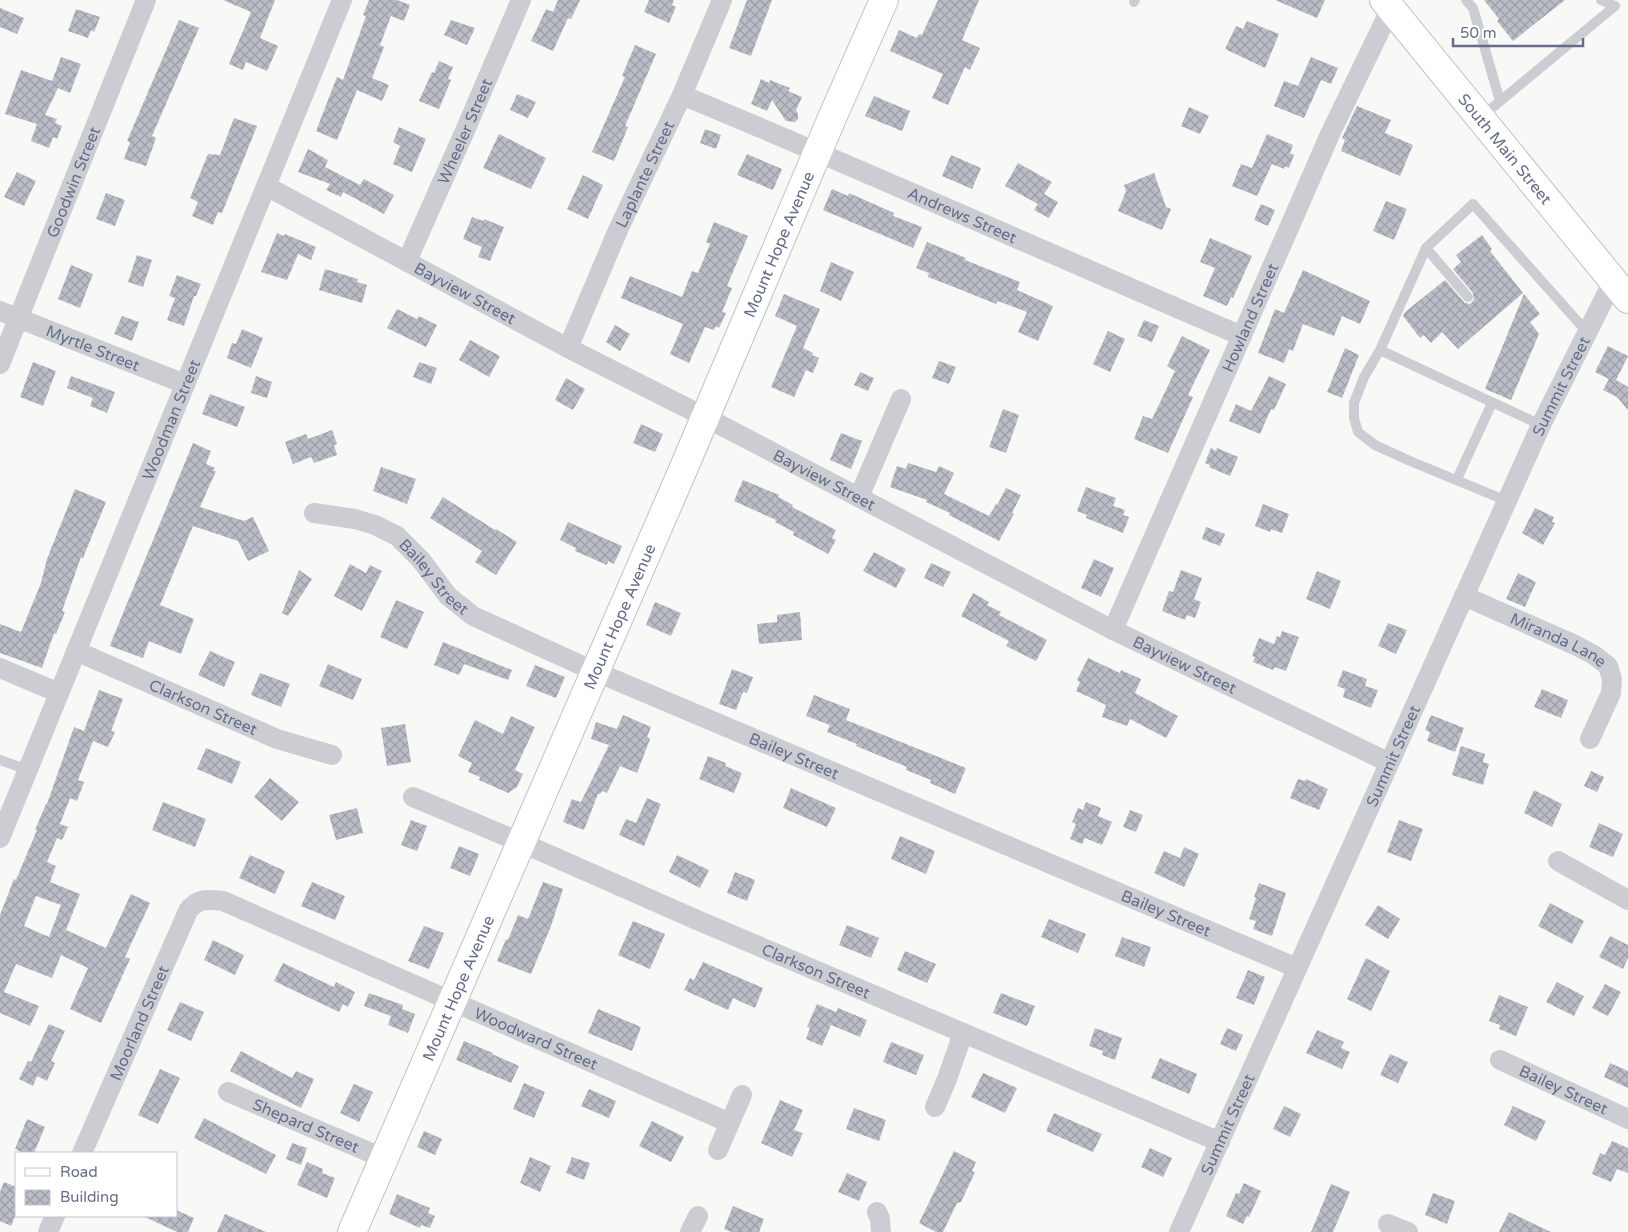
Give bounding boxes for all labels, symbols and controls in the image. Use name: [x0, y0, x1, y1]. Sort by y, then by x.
scale bar: [1453, 15, 1583, 47]
text: 50 m: [1460, 24, 1497, 42]
street label: Wheeler Street: [434, 76, 497, 187]
street label: South Main Street: [1453, 90, 1556, 209]
street label: Laplante Street: [612, 118, 679, 231]
street label: Goodwin Street: [43, 124, 105, 241]
street label: Mount Hope Avenue: [740, 168, 819, 321]
street label: Andrews Street: [905, 183, 1020, 248]
street label: Bayview Street: [410, 258, 519, 329]
street label: Howland Street: [1218, 260, 1283, 376]
street label: Myrtle Street: [43, 321, 142, 376]
street label: Summit Street: [1528, 333, 1595, 439]
street label: Woodman Street: [138, 357, 205, 483]
street label: Bayview Street: [770, 445, 879, 515]
street label: Bailey Street: [394, 535, 472, 620]
street label: Mount Hope Avenue: [580, 541, 661, 693]
street label: Miranda Lane: [1507, 609, 1610, 672]
street label: Bayview Street: [1129, 632, 1239, 699]
street label: Clarkson Street: [146, 675, 260, 740]
street label: Summit Street: [1362, 702, 1425, 810]
street label: Bailey Street: [746, 729, 842, 784]
street label: Bailey Street: [1118, 886, 1214, 941]
street label: Mount Hope Avenue: [418, 912, 499, 1064]
street label: Clarkson Street: [759, 940, 873, 1003]
street label: Moorland Street: [106, 963, 174, 1084]
street label: Woodward Street: [471, 1003, 601, 1075]
street label: Bailey Street: [1516, 1061, 1611, 1119]
street label: Summit Street: [1197, 1071, 1260, 1179]
street label: Shepard Street: [250, 1095, 362, 1158]
legend: [15, 1152, 178, 1217]
text: Road: [60, 1163, 98, 1181]
text: Building: [60, 1188, 119, 1206]

